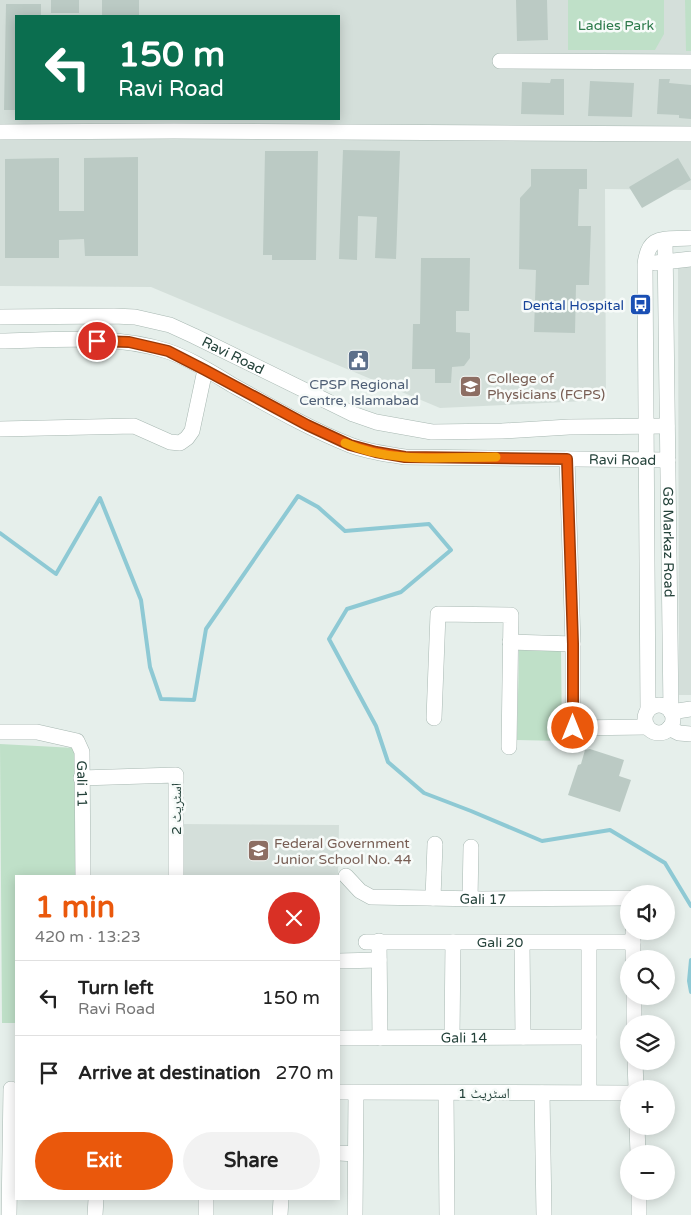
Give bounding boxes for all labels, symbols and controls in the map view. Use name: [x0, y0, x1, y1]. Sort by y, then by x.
park label: Ladies Park: [578, 17, 655, 34]
text: 150 m: [118, 34, 225, 76]
icon: left: [35, 35, 100, 100]
text: Ravi Road: [118, 76, 224, 102]
bus stop icon: Dental Hospital: [628, 293, 652, 317]
place label: Dental Hospital: [523, 297, 624, 314]
pin: [76, 320, 118, 362]
icon: arrive: [83, 327, 111, 355]
street label: Ravi Road: [199, 333, 267, 378]
public building icon: CPSP Regional Centre, Islamabad: [347, 349, 371, 373]
place label: College of Physicians (FCPS): [487, 370, 605, 403]
school or university icon: College of Physicians (FCPS): [459, 374, 483, 398]
place label: CPSP Regional Centre, Islamabad: [299, 376, 419, 409]
street label: Ravi Road: [589, 451, 656, 468]
street label: G8 Markaz Road: [660, 486, 678, 598]
position arrow: [546, 701, 598, 753]
street label: Gali 11: [74, 760, 91, 807]
street label: اسٹریٹ 2: [168, 783, 185, 835]
place label: Federal Government Junior School No. 44: [274, 835, 412, 868]
school or university icon: Federal Government Junior School No. 44: [246, 839, 270, 863]
map controls: [620, 885, 675, 1200]
button: sound: [620, 885, 675, 940]
text: 1 min: [35, 889, 115, 926]
street label: Gali 17: [459, 890, 506, 908]
button: close: [268, 892, 320, 944]
text: 420 m · 13:23: [35, 927, 141, 947]
street label: Gali 20: [477, 934, 524, 951]
button: search: [620, 950, 675, 1005]
text: Turn left: [78, 977, 154, 999]
icon: left: [35, 984, 63, 1012]
text: 150 m: [262, 987, 320, 1009]
text: Ravi Road: [78, 999, 155, 1019]
button: layers: [620, 1015, 675, 1070]
street label: Gali 14: [441, 1029, 488, 1046]
icon: arrive: [35, 1059, 63, 1087]
text: Arrive at destination: [78, 1062, 261, 1084]
text: 270 m: [276, 1062, 334, 1084]
button: +: [620, 1080, 675, 1135]
street label: اسٹریٹ 1: [458, 1085, 510, 1102]
button: Exit: [35, 1132, 173, 1190]
button: Share: [183, 1132, 320, 1190]
button: −: [620, 1145, 675, 1200]

